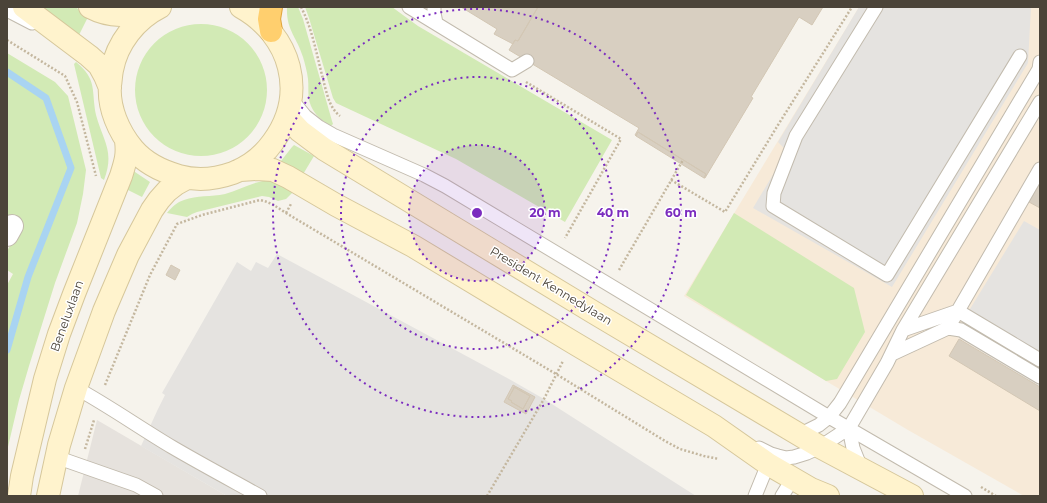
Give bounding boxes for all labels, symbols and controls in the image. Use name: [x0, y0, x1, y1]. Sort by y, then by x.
text: 20 m: [529, 205, 561, 220]
text: 40 m: [597, 205, 629, 220]
text: 60 m: [665, 205, 697, 220]
centre of rings: [470, 206, 484, 220]
street label: President Kennedylaan: [487, 243, 615, 328]
street label: Beneluxlaan: [47, 278, 86, 354]

